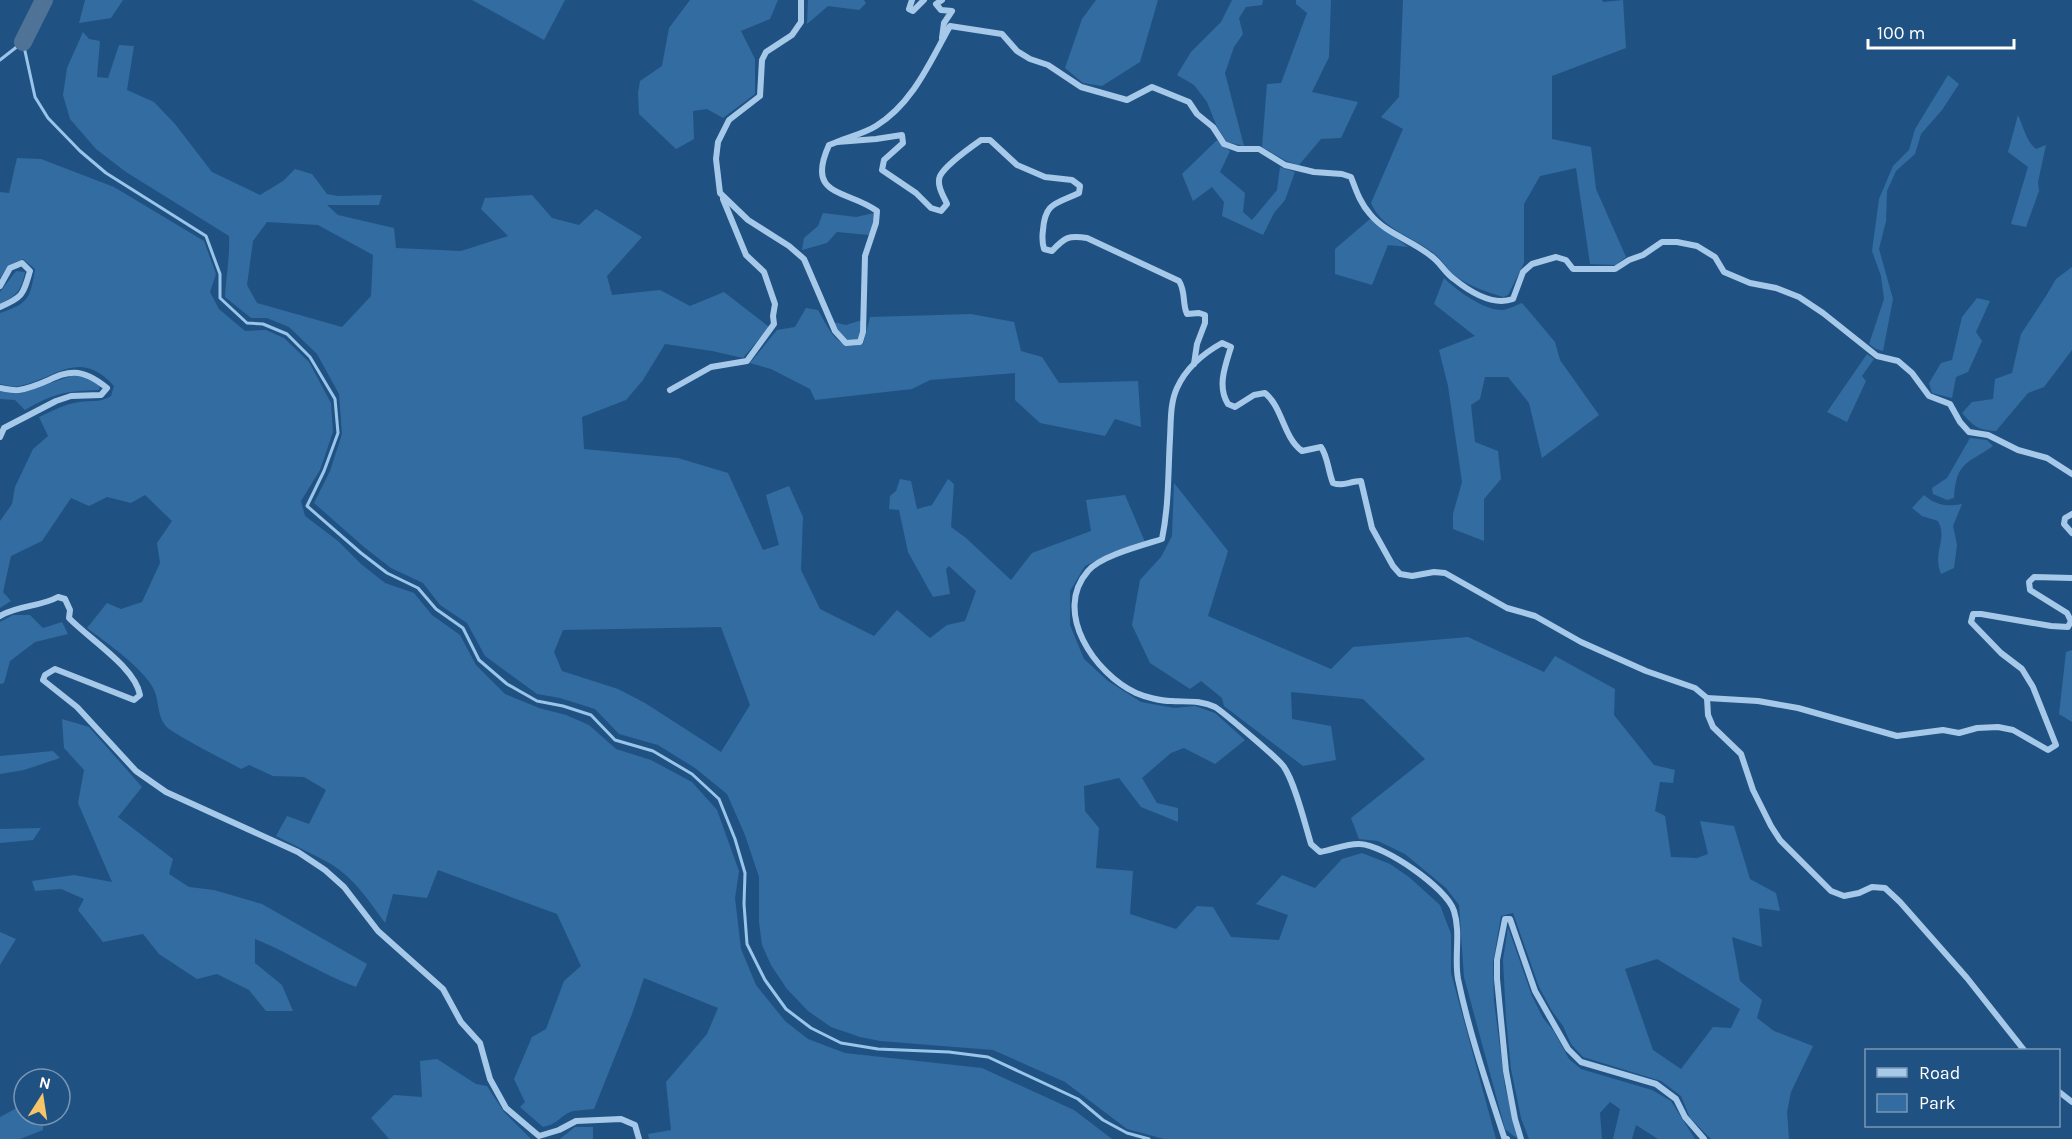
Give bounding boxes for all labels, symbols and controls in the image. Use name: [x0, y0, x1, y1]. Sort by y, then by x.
scale bar: [1868, 12, 2014, 50]
text: 100 m: [1877, 22, 1925, 44]
legend: [1865, 1049, 2060, 1127]
text: Road: [1919, 1062, 1960, 1084]
north arrow: [12, 1067, 72, 1127]
text: N: [37, 1072, 53, 1093]
text: Park: [1919, 1092, 1956, 1114]

